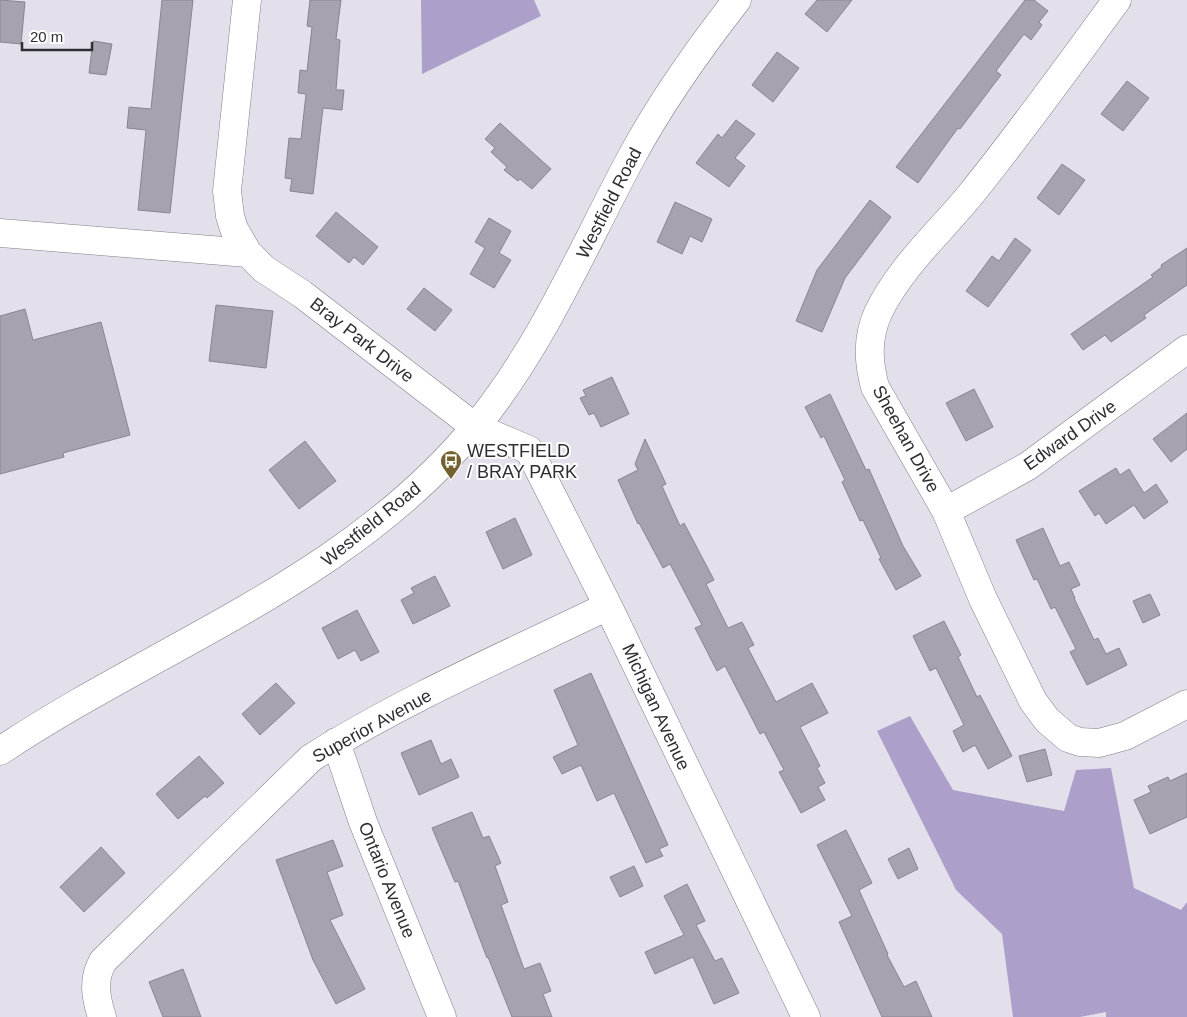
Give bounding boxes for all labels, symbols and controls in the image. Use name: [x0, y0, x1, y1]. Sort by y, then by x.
scale bar: [22, 20, 92, 52]
text: 20 m: [30, 28, 63, 45]
street label: Westfield Road: [572, 144, 646, 262]
street label: Bray Park Drive: [306, 293, 418, 387]
street label: Sheehan Drive: [868, 382, 944, 496]
street label: Edward Drive: [1020, 396, 1120, 474]
place label: WESTFIELD / BRAY PARK: [467, 441, 577, 482]
bus stop icon: WESTFIELD / BRAY PARK: [439, 449, 463, 480]
street label: Westfield Road: [317, 478, 425, 570]
street label: Michigan Avenue: [618, 641, 694, 773]
street label: Superior Avenue: [309, 685, 435, 767]
street label: Ontario Avenue: [355, 819, 419, 941]

